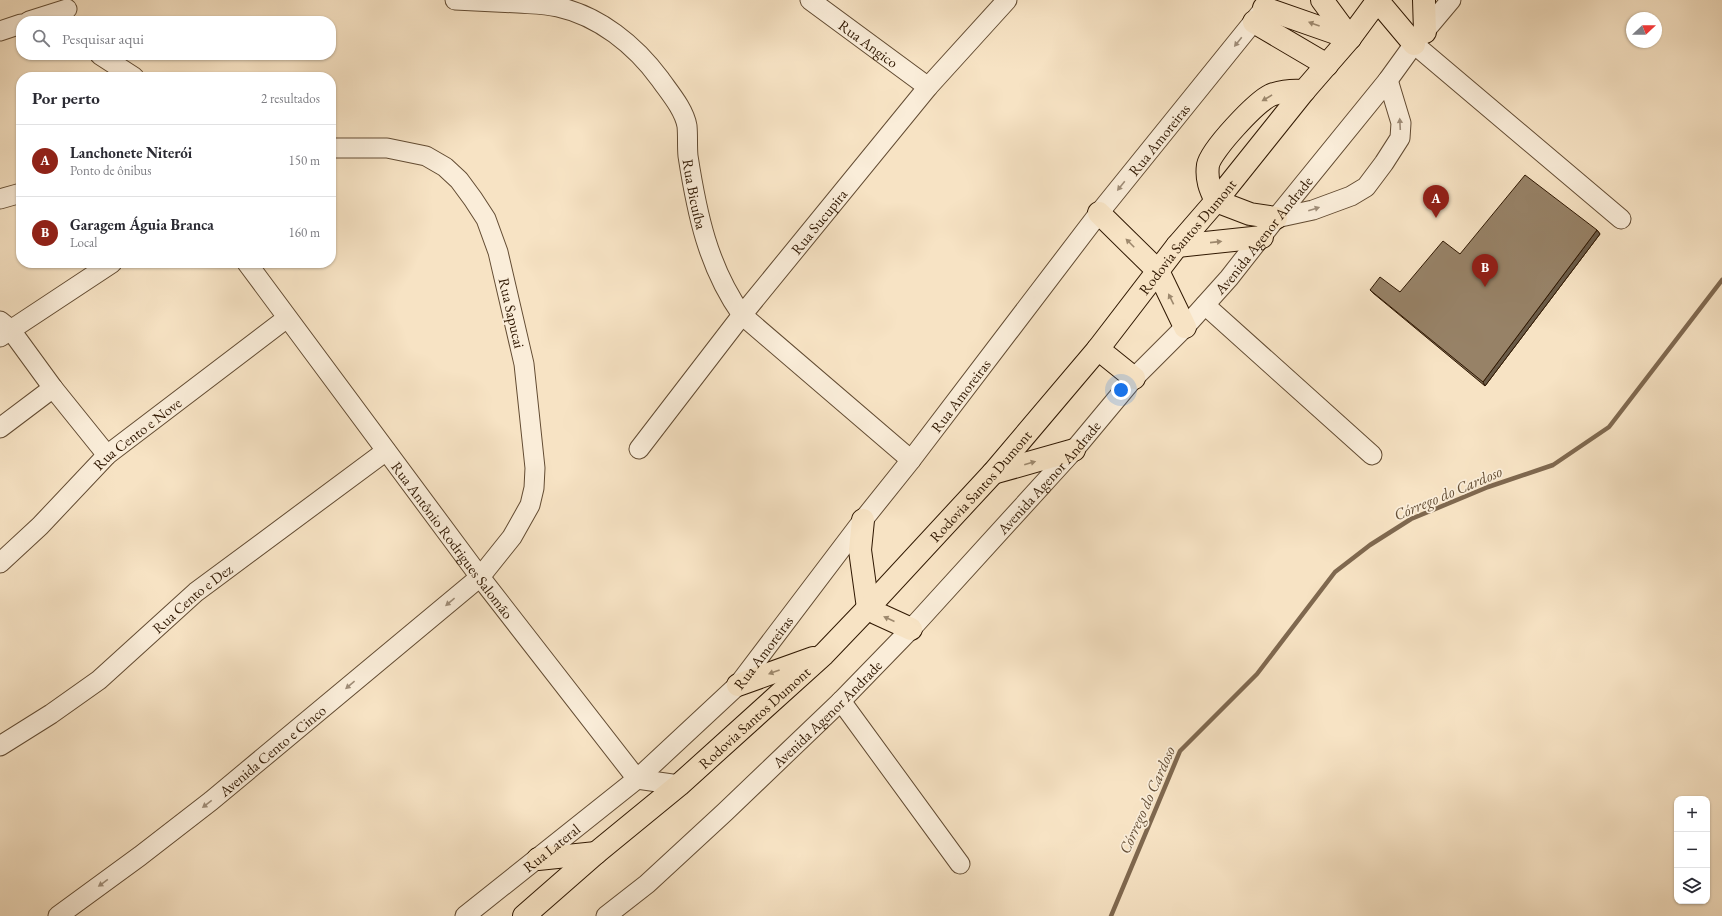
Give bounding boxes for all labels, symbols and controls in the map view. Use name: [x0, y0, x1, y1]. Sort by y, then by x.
north arrow: [1626, 12, 1662, 48]
street label: Rua Angico: [835, 15, 902, 72]
search box: [16, 16, 336, 60]
one-way arrow: [1307, 21, 1319, 27]
icon: search: [30, 27, 52, 49]
text: Pesquisar aqui: [62, 29, 144, 48]
one-way arrow: [1234, 36, 1243, 47]
text: Por perto: [32, 87, 100, 109]
text: 2 resultados: [261, 90, 320, 107]
one-way arrow: [1261, 95, 1273, 102]
street label: Rua Amoreiras: [1124, 99, 1194, 179]
one-way arrow: [1397, 118, 1404, 130]
text: Lanchonete Niterói: [70, 143, 192, 162]
text: A: [40, 152, 50, 169]
text: 150 m: [289, 152, 320, 169]
street label: Rua Bicuíba: [679, 158, 712, 231]
text: Ponto de ônibus: [70, 162, 151, 179]
street label: Avenida Agenor Andrade: [1209, 172, 1316, 298]
street label: Rodovia Santos Dumont: [1134, 174, 1240, 298]
one-way arrow: [1116, 181, 1125, 191]
street label: Rua Sucupira: [786, 185, 851, 258]
pin: A: [1423, 185, 1449, 218]
one-way arrow: [1308, 206, 1320, 212]
text: Garagem Águia Branca: [70, 215, 214, 234]
text: B: [41, 224, 49, 241]
text: 160 m: [289, 224, 320, 241]
text: Local: [70, 234, 97, 251]
one-way arrow: [1125, 239, 1135, 248]
one-way arrow: [1210, 239, 1222, 245]
pin: B: [1472, 254, 1498, 287]
street label: Rua Sapucai: [495, 276, 529, 350]
one-way arrow: [1168, 293, 1174, 305]
street label: Rua Amoreiras: [926, 355, 994, 436]
your location: [1111, 380, 1131, 400]
street label: Rua Cento e Nove: [89, 393, 185, 474]
street label: Avenida Agenor Andrade: [992, 416, 1104, 539]
street label: Rodovia Santos Dumont: [925, 425, 1035, 546]
street label: Rua Antônio Rodrigues Salomão: [388, 457, 518, 622]
one-way arrow: [1024, 460, 1036, 466]
water label: Córrego do Cardoso: [1391, 461, 1505, 525]
street label: Rua Cento e Dez: [148, 559, 236, 637]
one-way arrow: [444, 598, 455, 607]
street label: Rua Amoreiras: [729, 611, 797, 693]
one-way arrow: [883, 616, 895, 622]
street label: Avenida Agenor Andrade: [767, 655, 886, 772]
street label: Rodovia Santos Dumont: [694, 662, 814, 773]
one-way arrow: [768, 670, 780, 676]
one-way arrow: [344, 681, 355, 690]
street label: Avenida Cento e Cinco: [214, 700, 330, 801]
water label: Córrego do Cardoso: [1114, 743, 1180, 857]
map controls: [1674, 796, 1710, 904]
button: +: [1674, 796, 1710, 832]
one-way arrow: [201, 800, 212, 809]
street label: Rua Lateral: [519, 819, 584, 876]
button: −: [1674, 832, 1710, 868]
button: layers: [1674, 868, 1710, 904]
one-way arrow: [98, 879, 108, 887]

